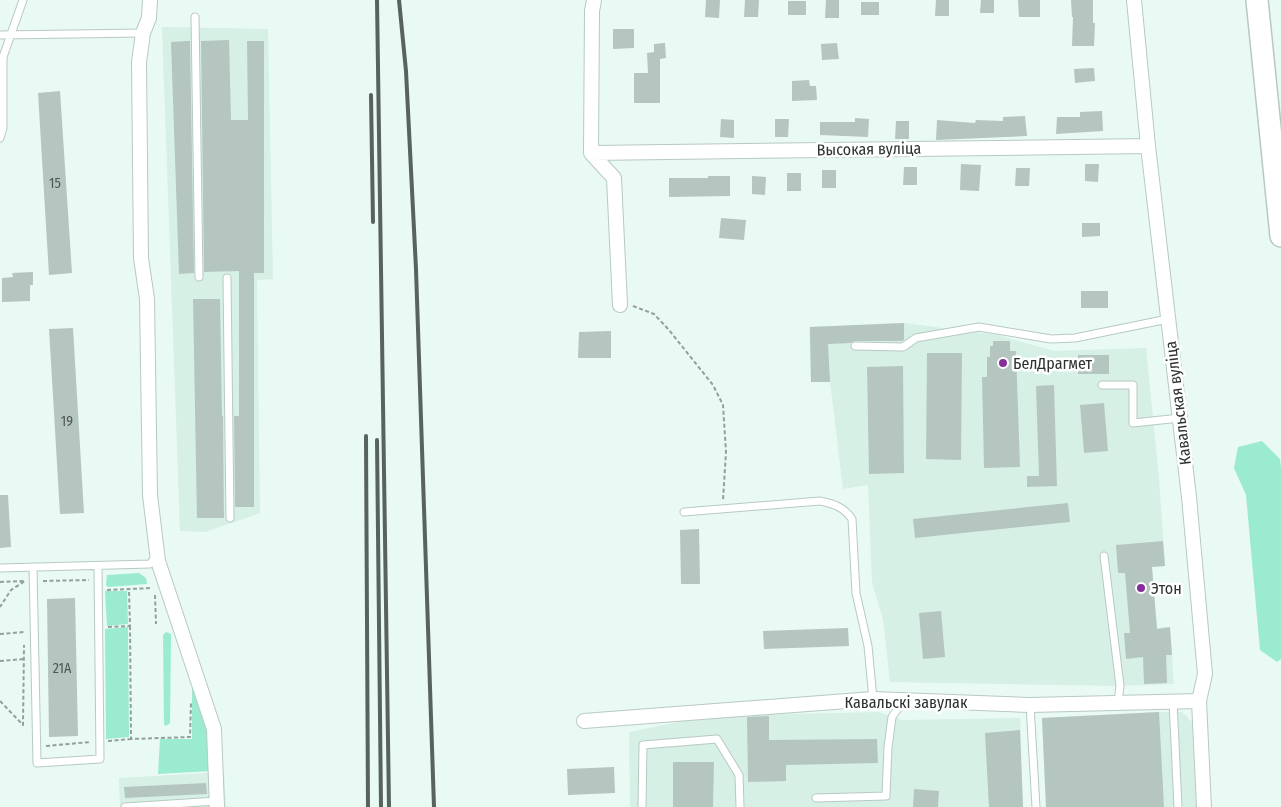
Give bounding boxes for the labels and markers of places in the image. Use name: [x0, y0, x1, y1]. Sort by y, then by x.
place label: БелДрагмет: [1013, 354, 1093, 373]
marker: БелДрагмет: [997, 357, 1009, 369]
place label: Этон: [1151, 579, 1182, 598]
marker: Этон: [1135, 582, 1147, 594]

